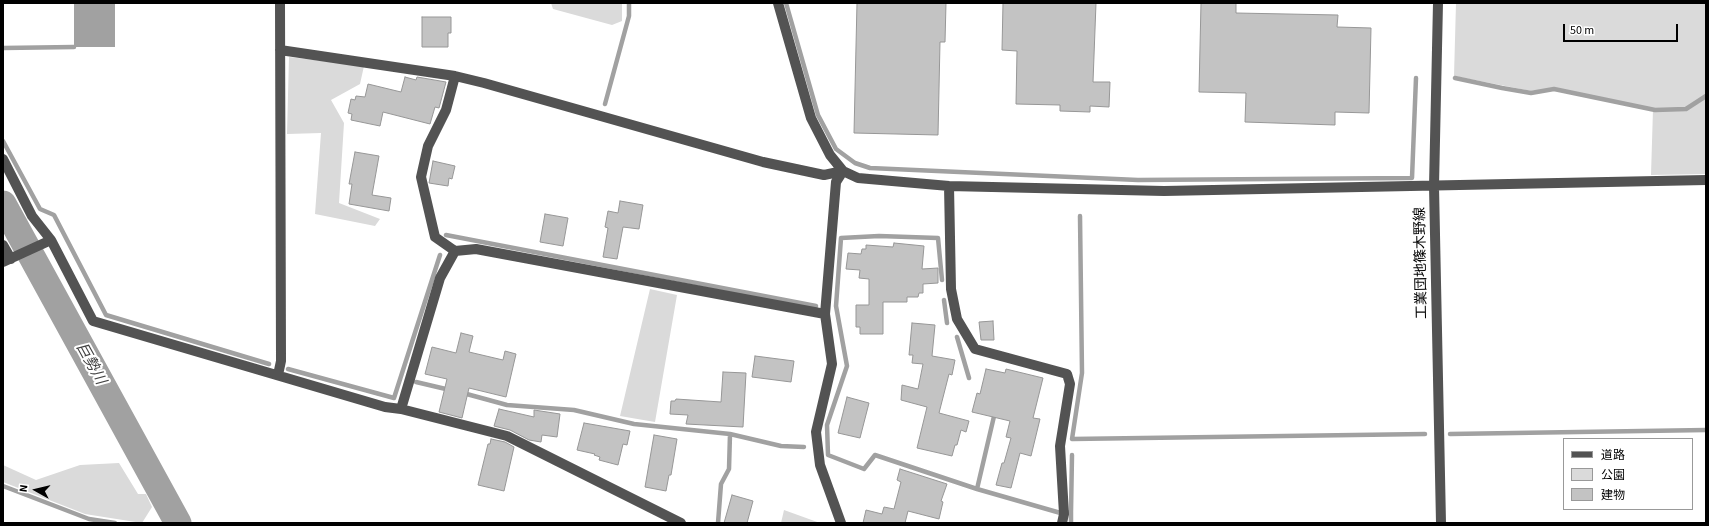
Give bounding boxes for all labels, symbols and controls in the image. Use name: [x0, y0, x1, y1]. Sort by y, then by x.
scale bar: [1565, 16, 1680, 42]
text: 50 m: [1570, 22, 1594, 39]
street label: 工業団地篠木野線: [1413, 207, 1431, 319]
water label: 巨勢川: [71, 340, 109, 388]
legend: [1563, 438, 1693, 510]
text: 道路: [1601, 447, 1625, 464]
text: 公園: [1601, 467, 1625, 484]
north arrow: [16, 470, 56, 510]
text: N: [16, 484, 32, 493]
text: 建物: [1601, 487, 1625, 504]

